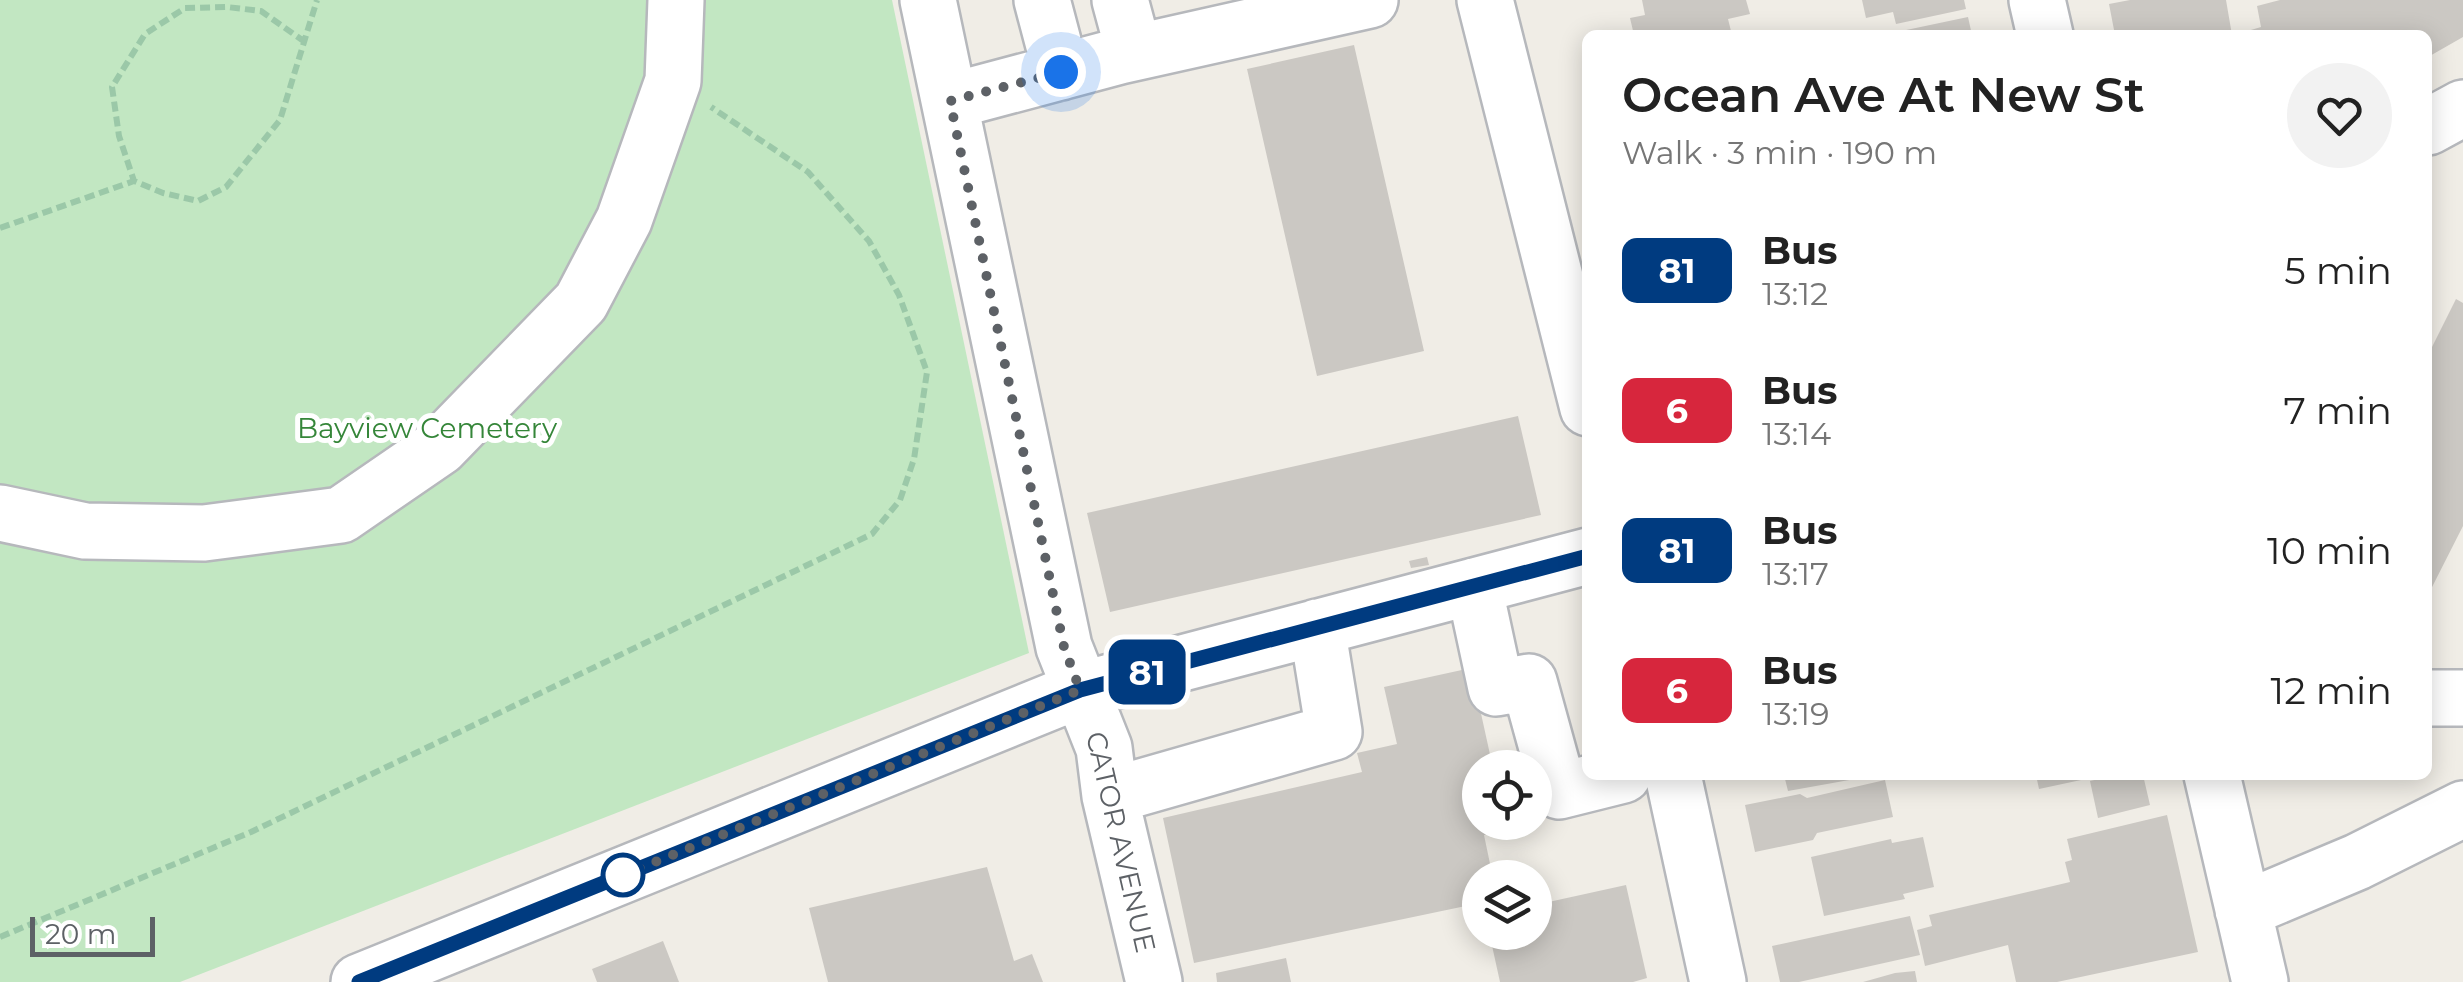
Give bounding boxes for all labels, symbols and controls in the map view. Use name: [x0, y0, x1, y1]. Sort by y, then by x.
your location: [1036, 47, 1086, 97]
button: heart: [2287, 63, 2392, 168]
text: Ocean Ave At New St: [1622, 66, 2145, 124]
text: Walk · 3 min · 190 m: [1622, 133, 1937, 172]
text: Bus: [1762, 227, 1837, 274]
text: 5 min: [2284, 247, 2392, 294]
text: 81: [1659, 249, 1695, 292]
text: 13:12: [1762, 274, 1828, 313]
text: Bus: [1762, 367, 1837, 414]
text: 7 min: [2283, 387, 2392, 434]
text: 6: [1666, 389, 1688, 432]
park label: Bayview Cemetery: [297, 411, 558, 445]
text: 13:14: [1762, 414, 1831, 453]
text: Bus: [1762, 507, 1837, 554]
text: 10 min: [2267, 527, 2392, 574]
text: 81: [1659, 529, 1695, 572]
text: 13:17: [1762, 554, 1829, 593]
line badge: 81: [1102, 640, 1192, 704]
text: Bus: [1762, 647, 1837, 694]
text: 81: [1129, 651, 1165, 694]
text: 12 min: [2271, 667, 2392, 714]
text: 6: [1666, 669, 1688, 712]
text: 13:19: [1762, 694, 1829, 733]
street label: CATOR AVENUE: [1079, 728, 1163, 956]
map controls: [1462, 750, 1552, 950]
button: locate: [1462, 750, 1552, 840]
unlabelled marker: [602, 854, 644, 896]
button: layers: [1462, 860, 1552, 950]
scale bar: [30, 912, 155, 956]
text: 20 m: [45, 917, 116, 951]

